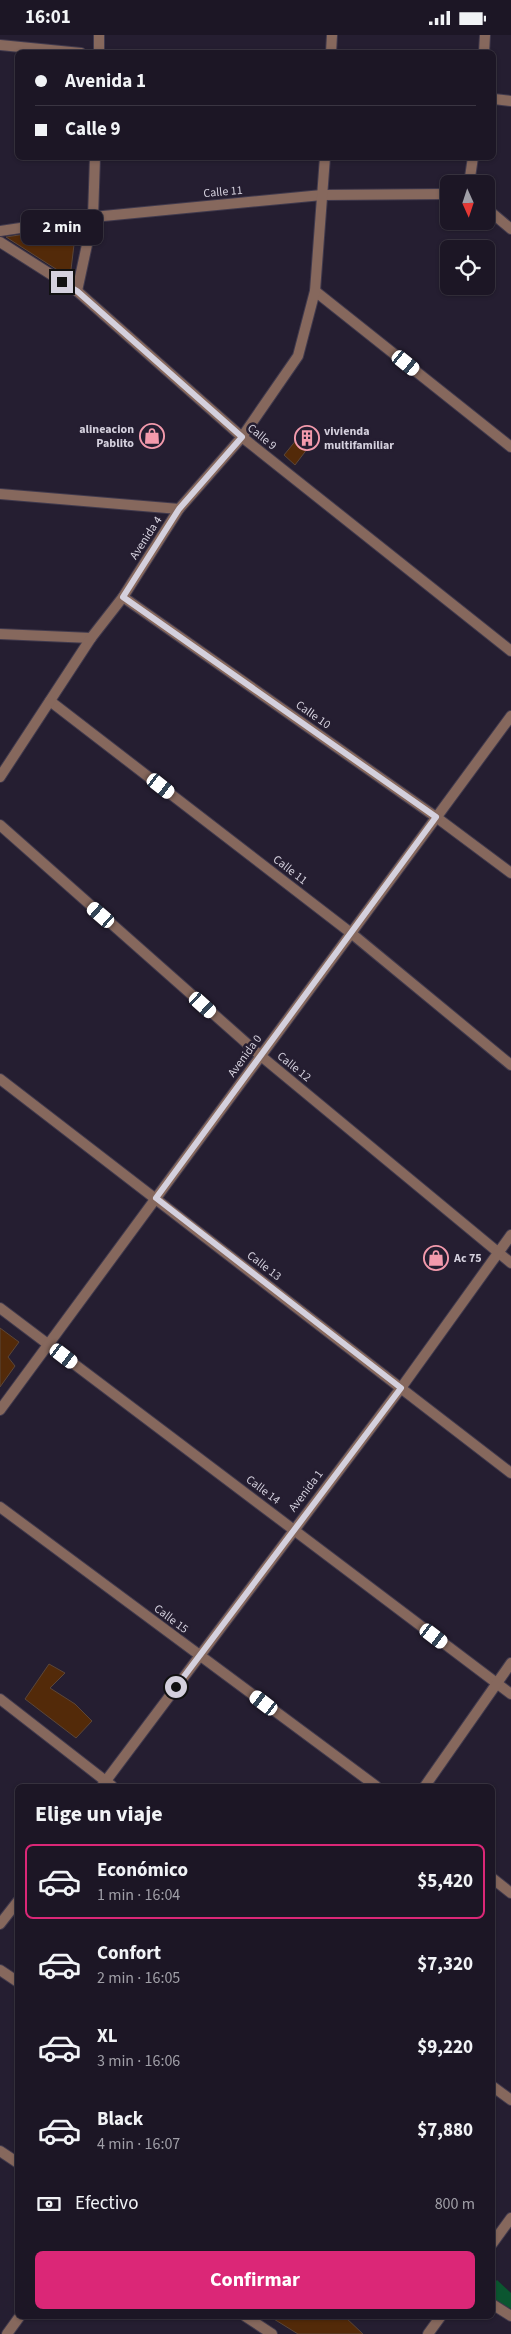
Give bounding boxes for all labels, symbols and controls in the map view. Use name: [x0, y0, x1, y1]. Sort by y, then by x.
text: 16:01: [25, 4, 71, 31]
text: Avenida 1: [65, 68, 146, 95]
text: Calle 9: [65, 116, 121, 143]
north arrow: [440, 175, 495, 230]
map controls: [440, 175, 495, 295]
street label: Calle 11: [203, 182, 243, 202]
callout: 2 min: [21, 209, 103, 245]
text: 2 min: [43, 216, 81, 238]
button: locate: [440, 240, 495, 295]
route end: [51, 271, 73, 293]
car: [389, 348, 422, 378]
street label: Calle 9: [244, 420, 280, 454]
place label: alineacion Pablito: [79, 421, 134, 452]
shop icon: alineacion Pablito: [139, 423, 165, 449]
place label: vivienda multifamiliar: [324, 423, 394, 454]
building icon: vivienda multifamiliar: [294, 425, 320, 451]
street label: Avenida 4: [126, 513, 166, 563]
street label: Calle 10: [292, 697, 334, 733]
car: [144, 771, 177, 801]
street label: Calle 11: [269, 851, 311, 889]
car: [84, 899, 117, 931]
car: [186, 989, 219, 1021]
street label: Avenida 0: [224, 1031, 266, 1081]
street label: Calle 12: [273, 1048, 315, 1086]
shop icon: Ac 75: [423, 1245, 449, 1271]
street label: Calle 13: [243, 1247, 285, 1285]
place label: Ac 75: [453, 1250, 482, 1267]
car: [47, 1341, 80, 1371]
street label: Avenida 1: [285, 1466, 327, 1515]
street label: Calle 14: [242, 1471, 284, 1509]
street label: Calle 15: [150, 1600, 192, 1638]
car: [417, 1621, 450, 1651]
route start: [165, 1676, 187, 1698]
car: [247, 1688, 280, 1718]
text: Elige un viaje: [35, 1798, 163, 1830]
text: Económico: [97, 1857, 188, 1884]
icon: car: [37, 1859, 82, 1904]
text: $5,420: [417, 1868, 473, 1895]
text: 1 min · 16:04: [97, 1884, 180, 1906]
text: Confort: [97, 1940, 161, 1967]
icon: car: [37, 1942, 82, 1987]
text: $7,320: [417, 1951, 473, 1978]
text: 2 min · 16:05: [97, 1967, 180, 1989]
text: XL: [97, 2023, 118, 2050]
icon: car: [37, 2025, 82, 2070]
text: $9,220: [417, 2034, 473, 2061]
text: 3 min · 16:06: [97, 2050, 180, 2072]
text: Black: [97, 2106, 143, 2133]
icon: car: [37, 2108, 82, 2153]
text: $7,880: [417, 2117, 473, 2144]
text: 4 min · 16:07: [97, 2133, 180, 2155]
icon: cash: [35, 2190, 63, 2218]
text: Efectivo: [75, 2190, 138, 2217]
text: 800 m: [435, 2193, 475, 2215]
button: Confirmar: [35, 2251, 475, 2309]

